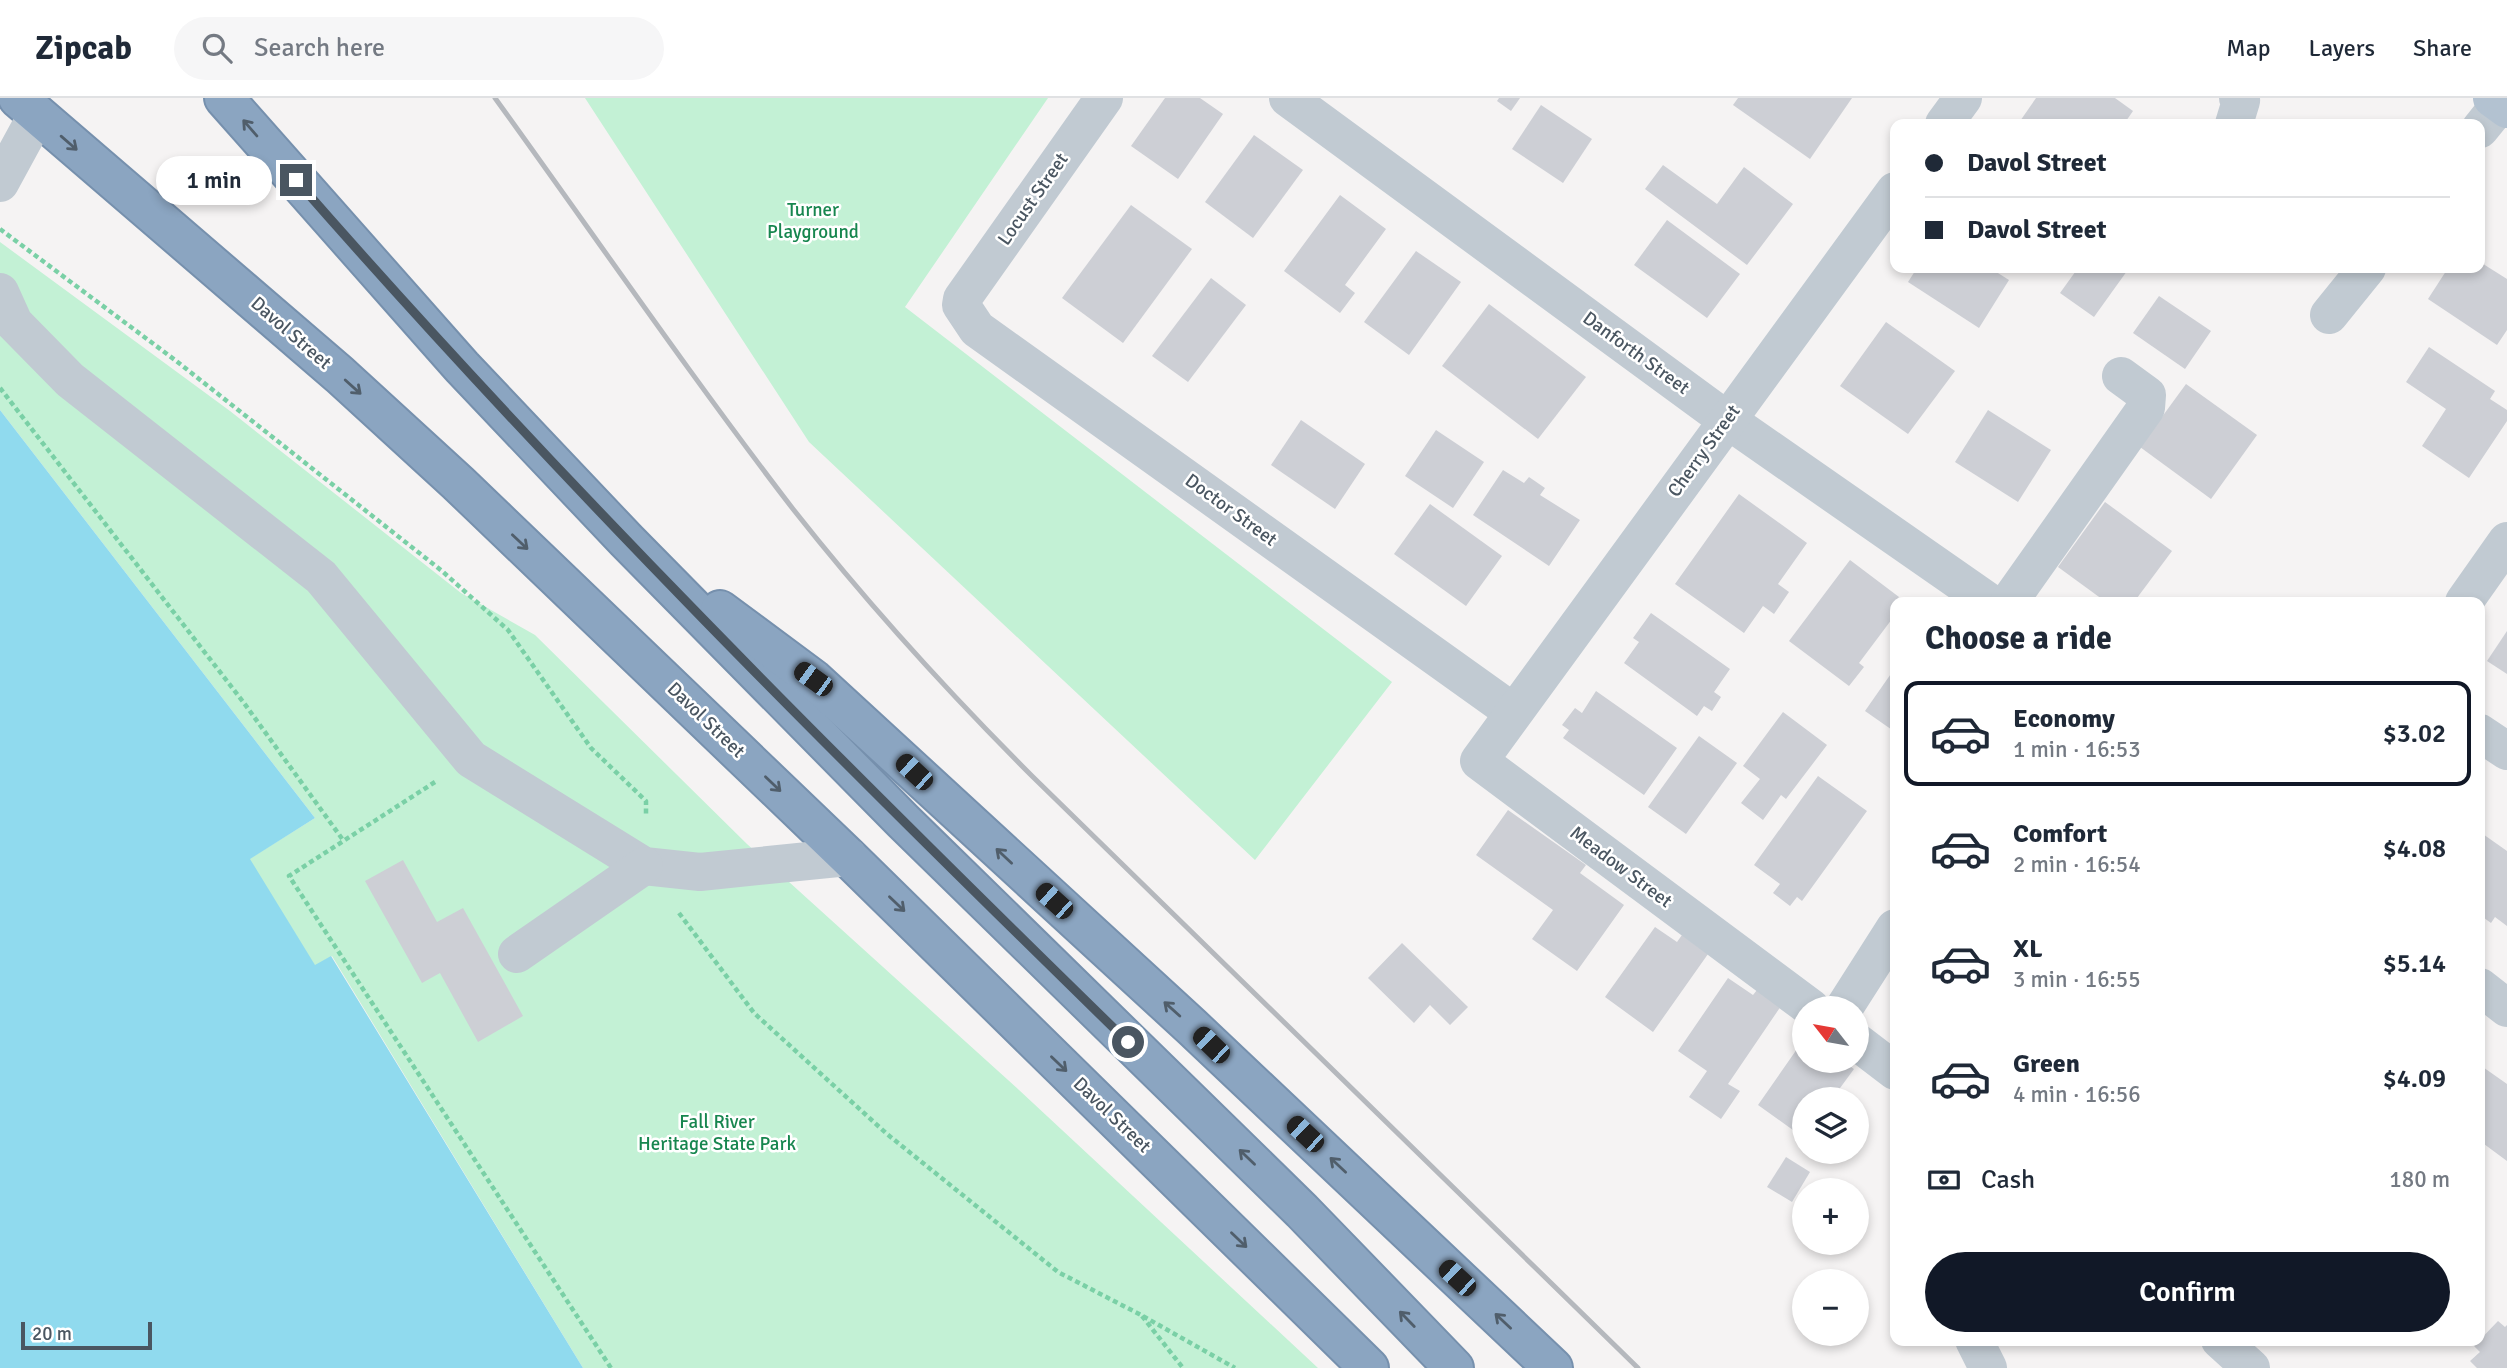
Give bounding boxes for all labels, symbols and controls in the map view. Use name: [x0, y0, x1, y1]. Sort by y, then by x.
search box: [174, 17, 664, 80]
text: Zipcab: [35, 28, 132, 69]
icon: search: [198, 29, 236, 67]
text: Search here: [254, 32, 385, 64]
text: Map: [2226, 33, 2271, 63]
text: Layers: [2309, 33, 2375, 63]
text: Share: [2413, 33, 2472, 63]
one-way arrow: [242, 119, 258, 137]
one-way arrow: [60, 135, 78, 151]
text: Davol Street: [1967, 147, 2106, 179]
street label: Locust Street: [992, 148, 1074, 250]
callout: 1 min: [156, 155, 272, 204]
route end: [280, 164, 312, 196]
text: 1 min: [186, 166, 242, 195]
park label: Turner Playground: [767, 198, 859, 244]
text: Davol Street: [1967, 214, 2106, 246]
street label: Davol Street: [246, 291, 336, 375]
street label: Danforth Street: [1578, 306, 1694, 400]
one-way arrow: [344, 379, 362, 395]
street label: Cherry Street: [1662, 400, 1746, 502]
street label: Doctor Street: [1180, 468, 1282, 552]
one-way arrow: [511, 534, 528, 551]
text: Choose a ride: [1925, 619, 2112, 658]
car: [790, 658, 837, 700]
street label: Davol Street: [662, 677, 750, 763]
icon: car: [1929, 702, 1992, 765]
text: Economy: [2013, 703, 2115, 735]
text: $3.02: [2383, 718, 2446, 750]
text: 1 min · 16:53: [2013, 735, 2141, 764]
car: [892, 750, 937, 794]
one-way arrow: [764, 776, 781, 793]
icon: car: [1929, 817, 1992, 880]
text: Comfort: [2013, 818, 2107, 850]
street label: Meadow Street: [1565, 821, 1677, 913]
text: $4.08: [2383, 833, 2446, 865]
one-way arrow: [996, 847, 1013, 864]
text: 2 min · 16:54: [2013, 850, 2141, 879]
car: [1032, 879, 1077, 923]
one-way arrow: [888, 896, 905, 913]
icon: car: [1929, 932, 1992, 995]
text: XL: [2013, 933, 2043, 965]
text: $5.14: [2383, 948, 2446, 980]
text: 3 min · 16:55: [2013, 965, 2141, 994]
north arrow: [1792, 996, 1869, 1073]
map controls: [1792, 996, 1869, 1346]
one-way arrow: [1163, 1001, 1181, 1017]
car: [1189, 1023, 1234, 1067]
route start: [1112, 1026, 1144, 1058]
icon: car: [1929, 1047, 1992, 1110]
text: Green: [2013, 1048, 2080, 1080]
one-way arrow: [1050, 1055, 1067, 1072]
text: $4.09: [2383, 1063, 2446, 1095]
street label: Davol Street: [1068, 1072, 1156, 1158]
text: 4 min · 16:56: [2013, 1080, 2141, 1109]
button: layers: [1792, 1087, 1869, 1164]
park label: Fall River Heritage State Park: [638, 1110, 796, 1156]
car: [1283, 1112, 1328, 1156]
one-way arrow: [1239, 1149, 1256, 1166]
one-way arrow: [1330, 1157, 1347, 1174]
icon: cash: [1925, 1161, 1963, 1199]
text: Cash: [1981, 1164, 2035, 1196]
text: 180 m: [2389, 1165, 2450, 1194]
button: +: [1792, 1178, 1869, 1255]
one-way arrow: [1230, 1232, 1247, 1249]
button: Confirm: [1925, 1252, 2450, 1332]
car: [1435, 1256, 1480, 1300]
button: −: [1792, 1269, 1869, 1346]
one-way arrow: [1398, 1311, 1415, 1328]
one-way arrow: [1495, 1313, 1512, 1330]
scale bar: [21, 1319, 152, 1351]
text: 20 m: [32, 1322, 72, 1346]

